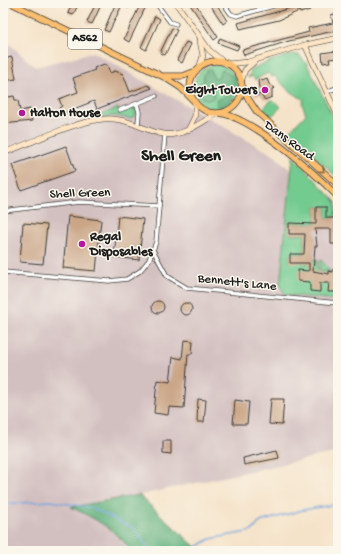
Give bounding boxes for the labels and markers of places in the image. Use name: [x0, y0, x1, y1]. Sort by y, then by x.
place label: Eight Towers: [185, 83, 258, 98]
marker: Eight Towers: [260, 85, 270, 95]
place label: Halton House: [30, 106, 102, 121]
marker: Halton House: [17, 108, 27, 118]
place label: Regal Disposables: [89, 230, 154, 261]
marker: Regal Disposables: [77, 239, 87, 249]

